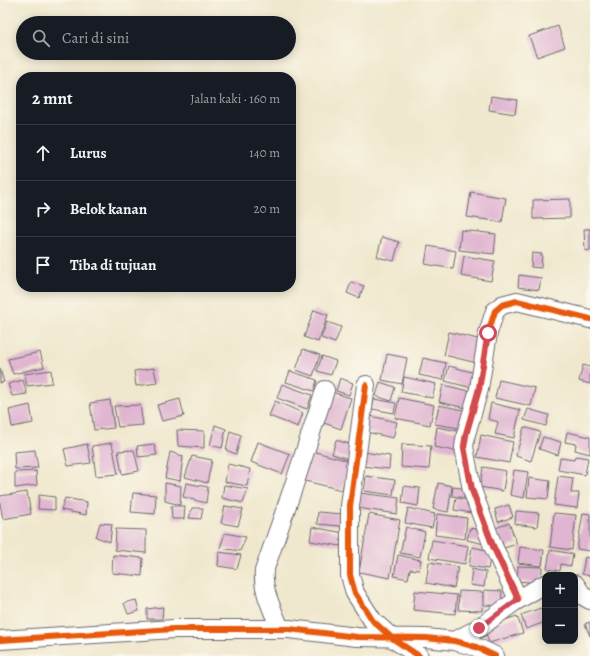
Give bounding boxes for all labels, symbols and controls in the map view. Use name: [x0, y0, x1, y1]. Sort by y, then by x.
search box: [16, 16, 296, 60]
icon: search: [30, 27, 52, 49]
text: Cari di sini: [62, 28, 129, 48]
text: 2 mnt: [32, 87, 73, 110]
text: Jalan kaki · 160 m: [190, 90, 280, 107]
icon: ahead: [32, 142, 54, 164]
text: Lurus: [70, 143, 107, 163]
text: 140 m: [249, 144, 280, 161]
icon: right: [32, 198, 54, 220]
text: Belok kanan: [70, 199, 147, 219]
text: 20 m: [254, 200, 280, 217]
icon: arrive: [32, 254, 54, 276]
text: Tiba di tujuan: [70, 255, 156, 275]
route start: [479, 324, 497, 342]
map controls: [542, 572, 578, 644]
button: +: [542, 572, 578, 608]
button: −: [542, 608, 578, 644]
route end: [470, 619, 488, 637]

